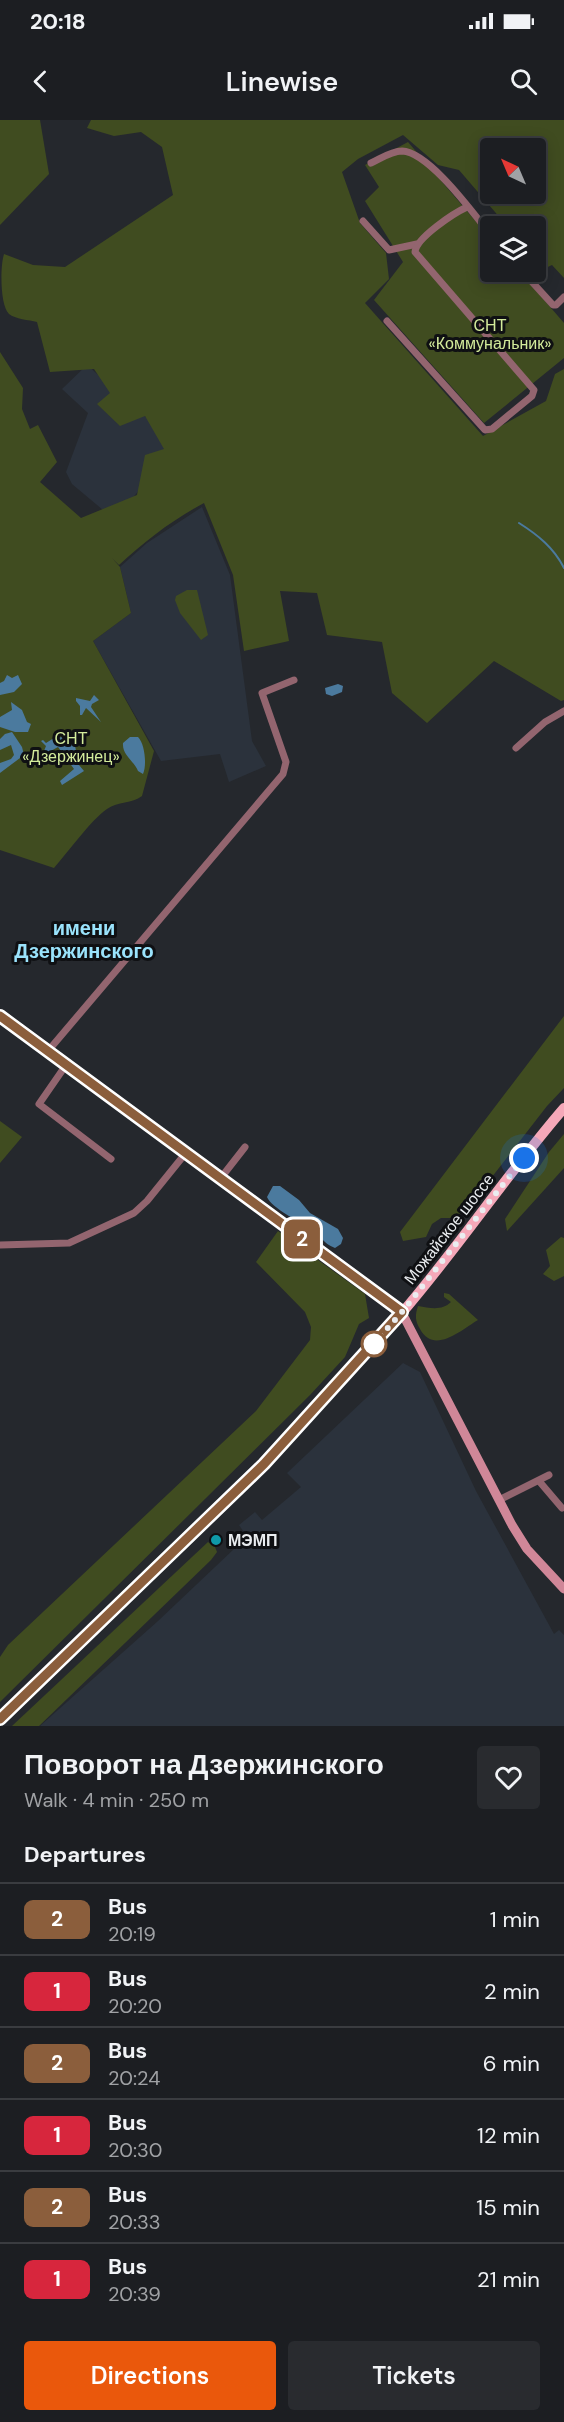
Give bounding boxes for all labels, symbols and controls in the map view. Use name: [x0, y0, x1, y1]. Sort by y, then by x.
text: 20:18: [30, 7, 86, 36]
text: Linewise: [226, 64, 338, 99]
icon: back: [24, 65, 57, 98]
icon: search: [507, 65, 540, 98]
north arrow: [480, 138, 546, 204]
map controls: [480, 138, 546, 282]
button: layers: [480, 216, 546, 282]
park label: СНТ «Коммунальник»: [428, 315, 552, 354]
park label: СНТ «Дзержинец»: [22, 728, 120, 767]
district label: имени Дзержинского: [14, 915, 154, 964]
your location: [509, 1143, 539, 1173]
street label: Можайское шоссе: [399, 1169, 499, 1289]
line badge: 2: [282, 1220, 322, 1258]
text: 2: [296, 1225, 308, 1253]
unlabelled marker: [361, 1331, 387, 1357]
place label: МЭМП: [228, 1530, 278, 1551]
marker: МЭМП: [209, 1533, 223, 1547]
text: Поворот на Дзержинского: [24, 1746, 384, 1783]
button: heart: [477, 1746, 540, 1809]
text: Walk · 4 min · 250 m: [24, 1787, 209, 1813]
text: Departures: [24, 1840, 146, 1869]
text: Bus: [108, 1892, 147, 1921]
text: 2: [51, 1905, 63, 1933]
text: 1 min: [490, 1905, 540, 1934]
text: 20:19: [108, 1921, 156, 1947]
text: Bus: [108, 1964, 147, 1993]
text: 1: [53, 1977, 61, 2005]
text: 2 min: [484, 1977, 540, 2006]
text: 20:20: [108, 1993, 162, 2019]
text: Bus: [108, 2036, 147, 2065]
text: 2: [51, 2049, 63, 2077]
text: 6 min: [483, 2049, 540, 2078]
text: 20:24: [108, 2065, 160, 2091]
text: Bus: [108, 2108, 147, 2137]
text: 1: [53, 2121, 61, 2149]
text: 12 min: [477, 2121, 540, 2150]
text: 20:30: [108, 2137, 163, 2163]
text: Bus: [108, 2180, 147, 2209]
text: 2: [51, 2193, 63, 2221]
text: 15 min: [476, 2193, 540, 2222]
text: 20:33: [108, 2209, 161, 2235]
text: Bus: [108, 2252, 147, 2281]
text: 1: [53, 2265, 61, 2293]
text: 21 min: [477, 2265, 540, 2294]
text: 20:39: [108, 2281, 161, 2307]
button: Directions: [24, 2341, 276, 2410]
button: Tickets: [288, 2341, 540, 2410]

